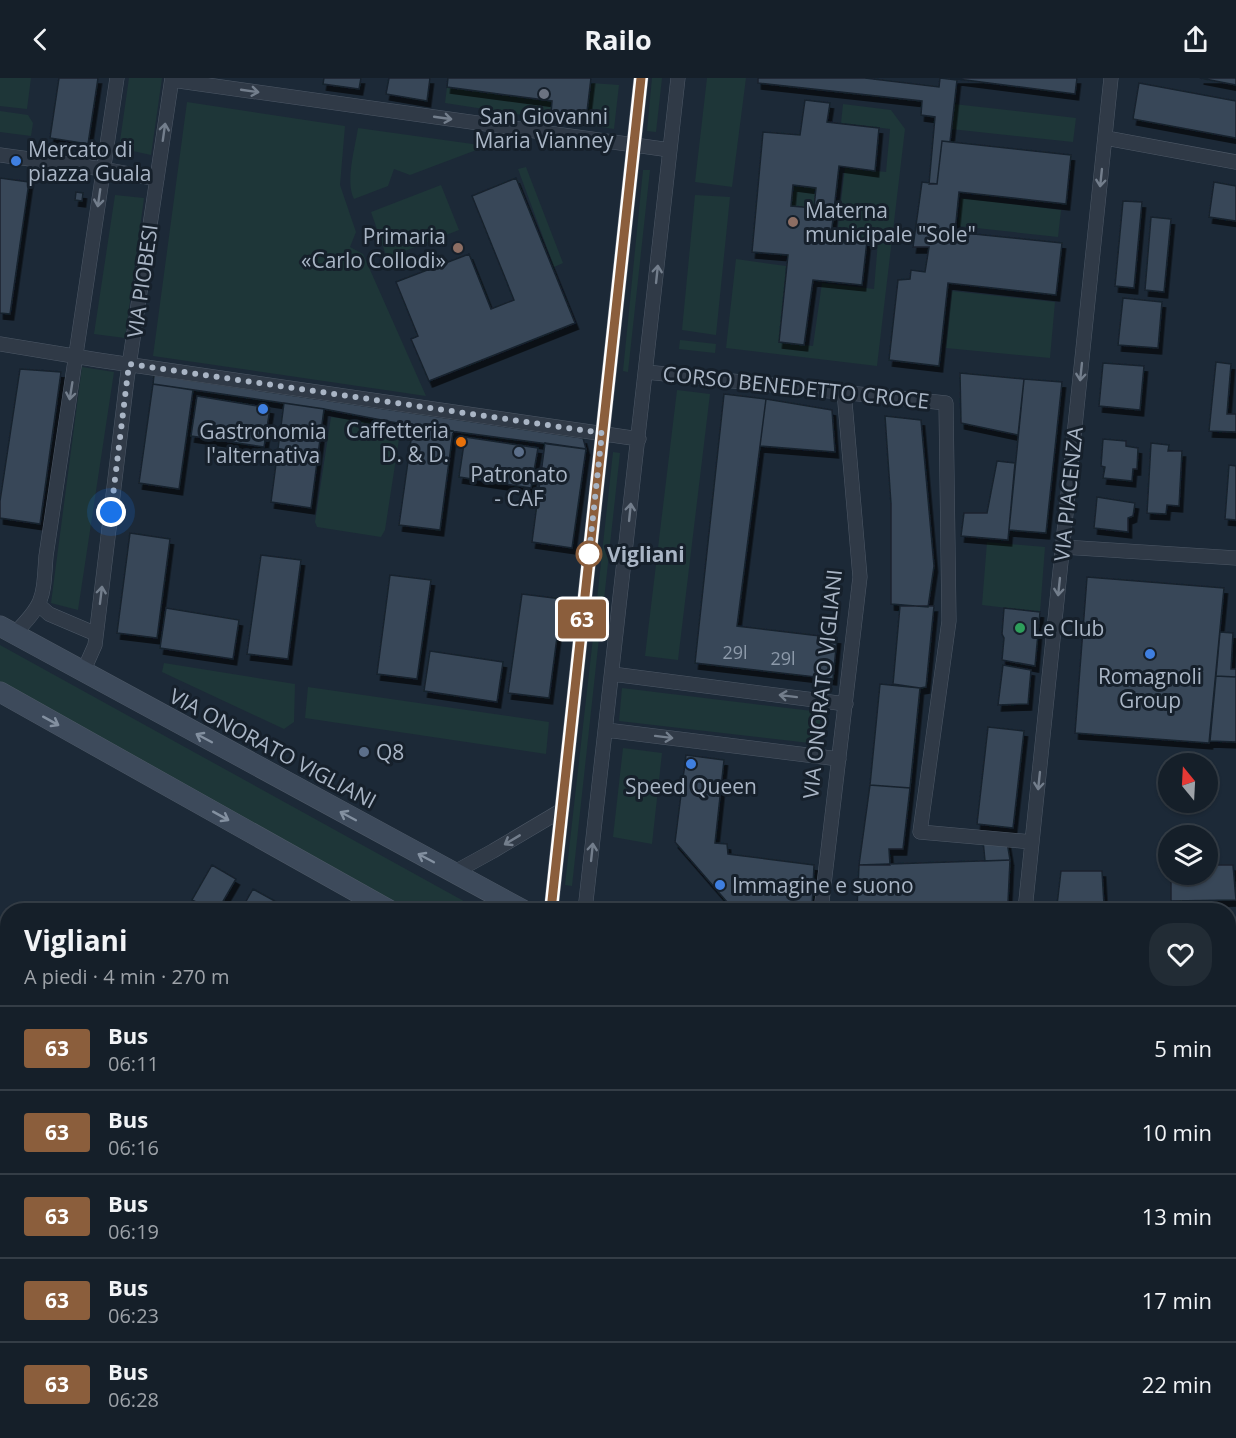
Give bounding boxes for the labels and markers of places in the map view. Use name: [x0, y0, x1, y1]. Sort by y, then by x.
marker: San Giovanni Maria Vianney: [537, 87, 551, 101]
place label: San Giovanni Maria Vianney: [474, 102, 614, 154]
place label: Mercato di piazza Guala: [28, 135, 151, 187]
marker: Mercato di piazza Guala: [9, 154, 23, 168]
place label: Materna municipale "Sole": [805, 196, 976, 248]
marker: Materna municipale "Sole": [786, 215, 800, 229]
place label: Primaria «Carlo Collodi»: [301, 222, 446, 274]
marker: Primaria «Carlo Collodi»: [451, 241, 465, 255]
marker: Gastronomia l'alternativa: [256, 402, 270, 416]
place label: Caffetteria D. & D.: [346, 416, 449, 468]
place label: Gastronomia l'alternativa: [199, 417, 327, 469]
marker: Caffetteria D. & D.: [454, 435, 468, 449]
marker: Patronato - CAF: [512, 445, 526, 459]
place label: Patronato - CAF: [470, 460, 568, 512]
place label: Vigliani: [607, 540, 685, 568]
marker: Vigliani: [576, 541, 602, 567]
place label: Le Club: [1032, 614, 1104, 642]
marker: Le Club: [1013, 621, 1027, 635]
marker: Romagnoli Group: [1143, 647, 1157, 661]
place label: Romagnoli Group: [1098, 662, 1202, 714]
place label: Q8: [376, 738, 404, 766]
marker: Q8: [357, 745, 371, 759]
marker: Speed Queen: [684, 757, 698, 771]
place label: Speed Queen: [625, 772, 757, 800]
place label: Immagine e suono: [732, 871, 914, 899]
marker: Immagine e suono: [713, 878, 727, 892]

